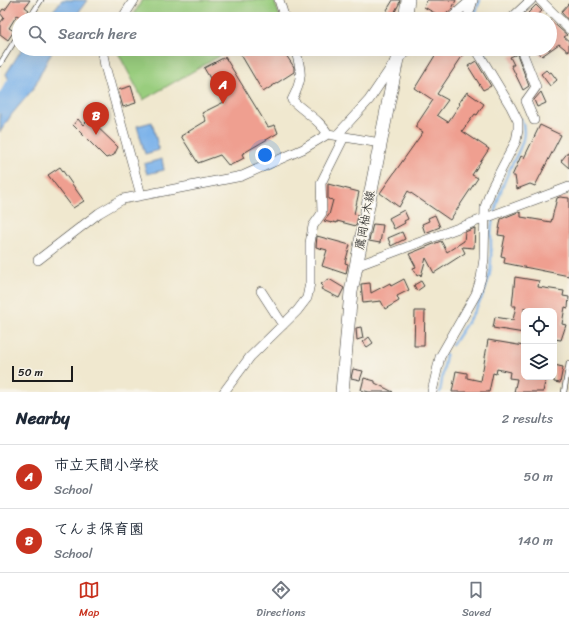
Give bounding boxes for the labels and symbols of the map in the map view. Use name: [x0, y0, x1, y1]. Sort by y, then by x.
pin: A: [210, 71, 236, 104]
pin: B: [83, 102, 109, 135]
your location: [255, 145, 275, 165]
street label: 鷹岡柚木線: [348, 188, 382, 252]
scale bar: [12, 364, 73, 383]

